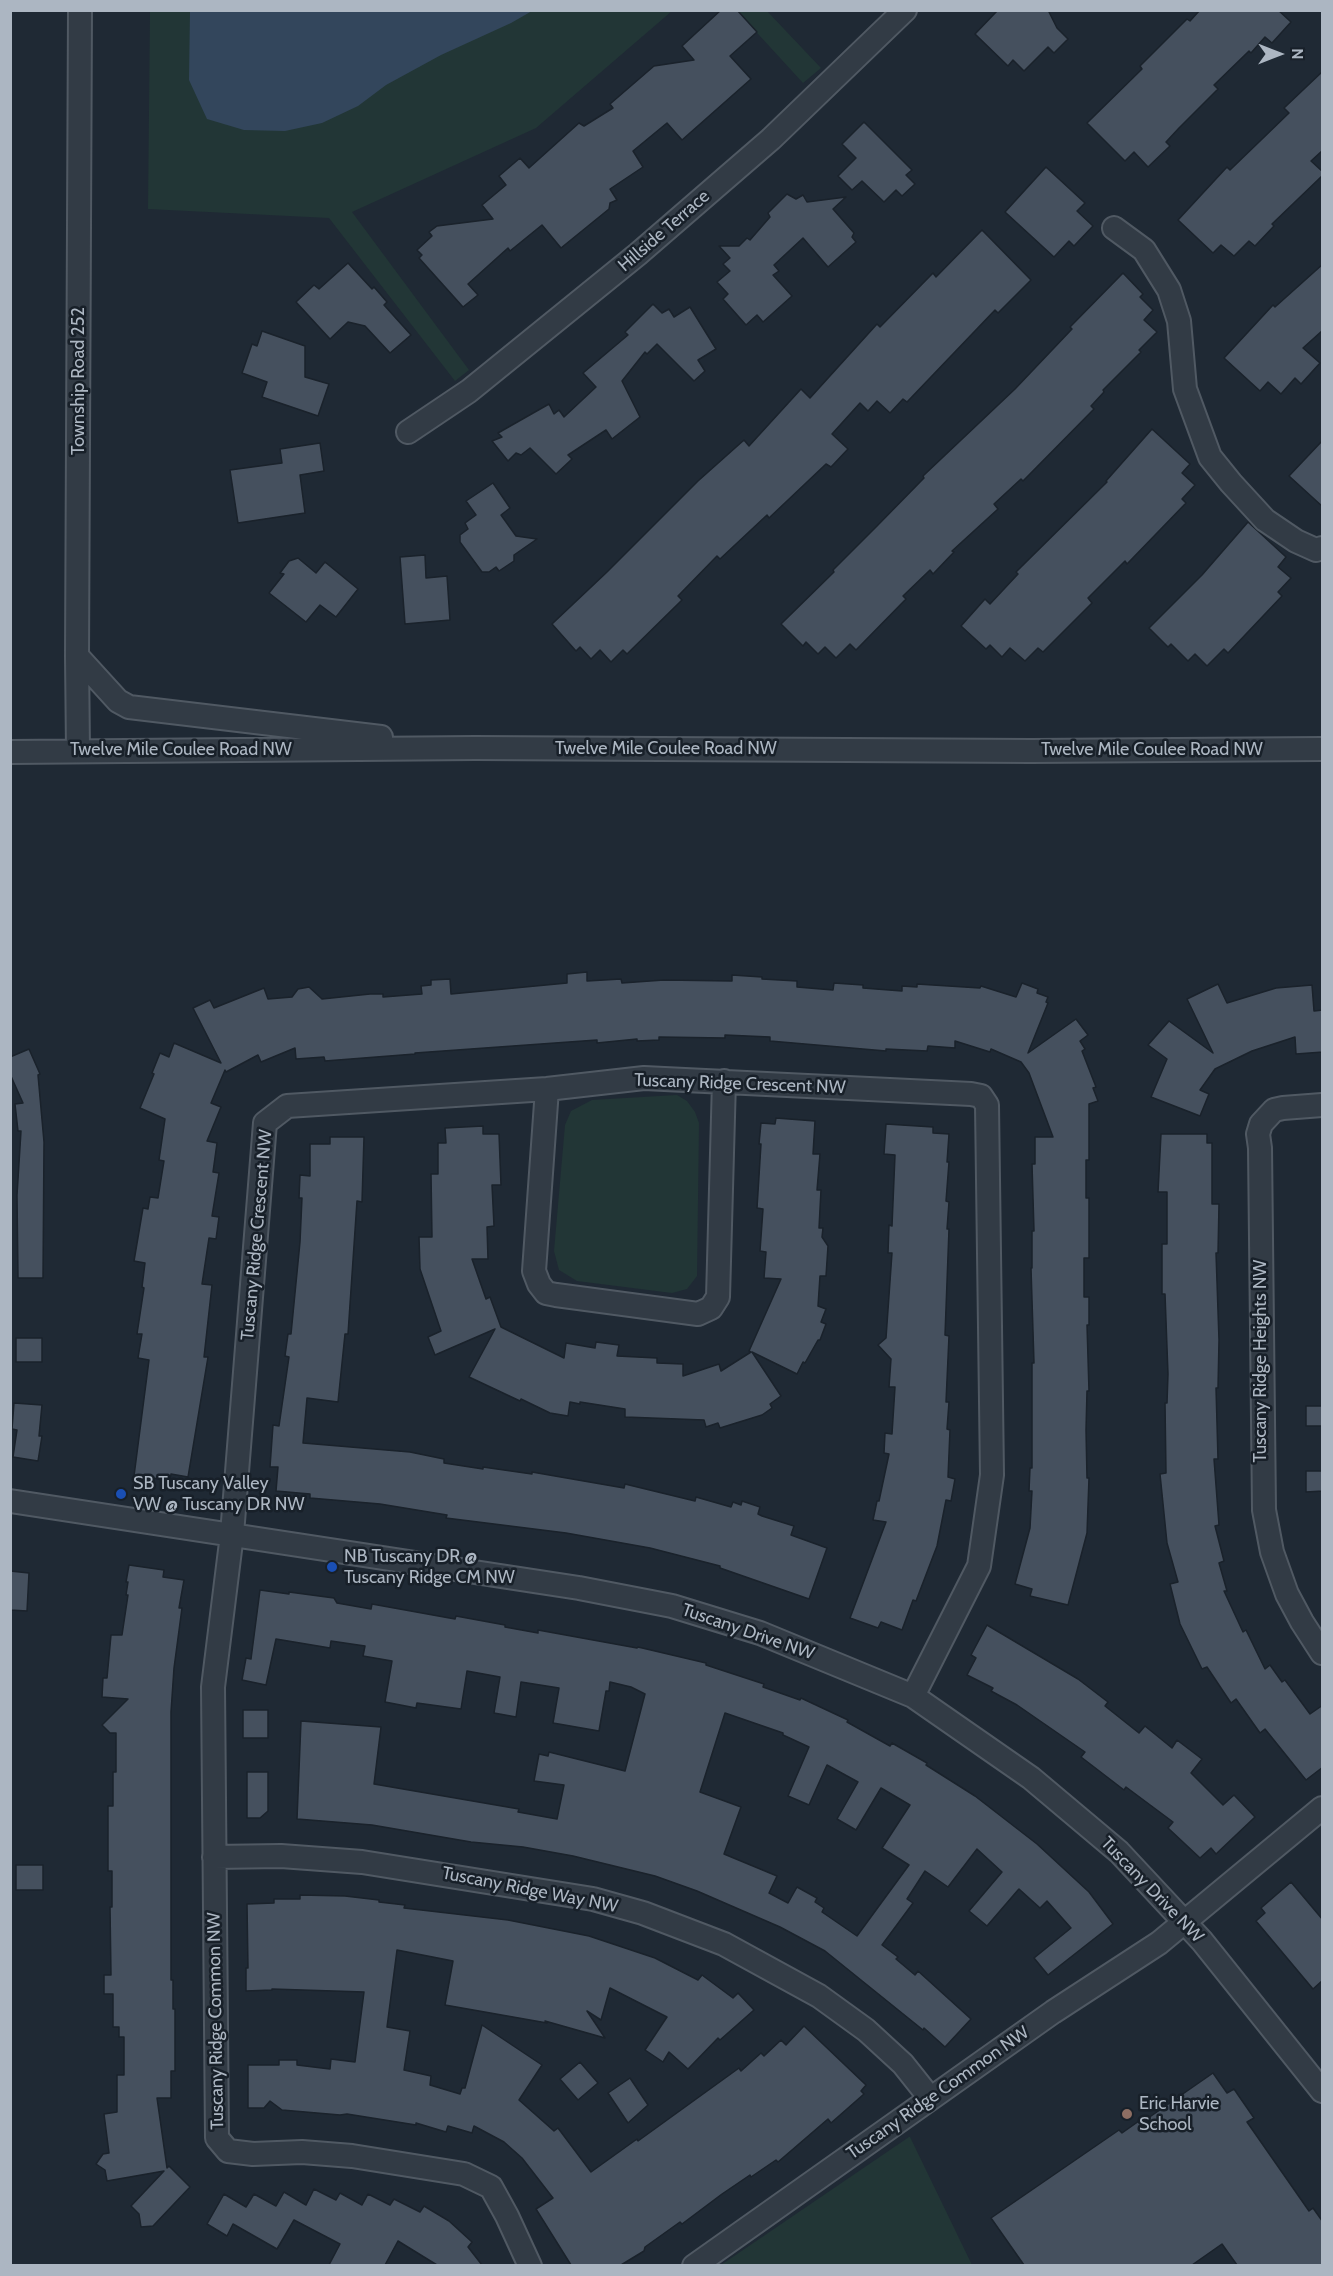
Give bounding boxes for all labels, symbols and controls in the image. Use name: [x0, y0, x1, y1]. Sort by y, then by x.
north arrow: [1249, 24, 1309, 84]
text: N: [1288, 48, 1307, 60]
street label: Hillside Terrace: [614, 185, 714, 277]
street label: Township Road 252: [68, 307, 90, 455]
street label: Twelve Mile Coulee Road NW: [555, 738, 777, 760]
street label: Twelve Mile Coulee Road NW: [70, 739, 292, 761]
street label: Twelve Mile Coulee Road NW: [1041, 739, 1263, 761]
street label: Tuscany Ridge Crescent NW: [634, 1070, 846, 1098]
street label: Tuscany Ridge Crescent NW: [237, 1129, 277, 1341]
street label: Tuscany Ridge Heights NW: [1250, 1260, 1272, 1462]
place label: SB Tuscany Valley VW @ Tuscany DR NW: [133, 1473, 305, 1516]
marker: SB Tuscany Valley VW @ Tuscany DR NW: [114, 1487, 128, 1501]
place label: NB Tuscany DR @ Tuscany Ridge CM NW: [344, 1546, 515, 1588]
marker: NB Tuscany DR @ Tuscany Ridge CM NW: [325, 1560, 339, 1574]
street label: Tuscany Drive NW: [679, 1599, 817, 1665]
street label: Tuscany Drive NW: [1096, 1833, 1208, 1947]
street label: Tuscany Ridge Way NW: [440, 1862, 620, 1918]
street label: Tuscany Ridge Common NW: [203, 1912, 229, 2130]
street label: Tuscany Ridge Common NW: [843, 2022, 1033, 2164]
place label: Eric Harvie School: [1139, 2093, 1219, 2136]
marker: Eric Harvie School: [1120, 2107, 1134, 2121]

